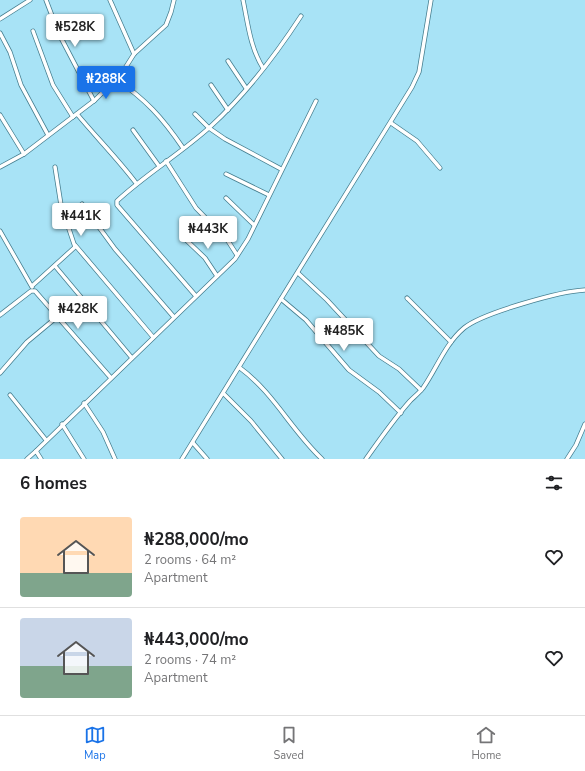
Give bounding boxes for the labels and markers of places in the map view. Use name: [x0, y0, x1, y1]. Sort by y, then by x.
pin: ₦528K: [47, 14, 103, 48]
pin: ₦288K: [78, 66, 134, 100]
pin: ₦441K: [53, 203, 109, 237]
pin: ₦443K: [180, 216, 236, 250]
pin: ₦428K: [50, 296, 106, 330]
pin: ₦485K: [316, 318, 372, 352]

